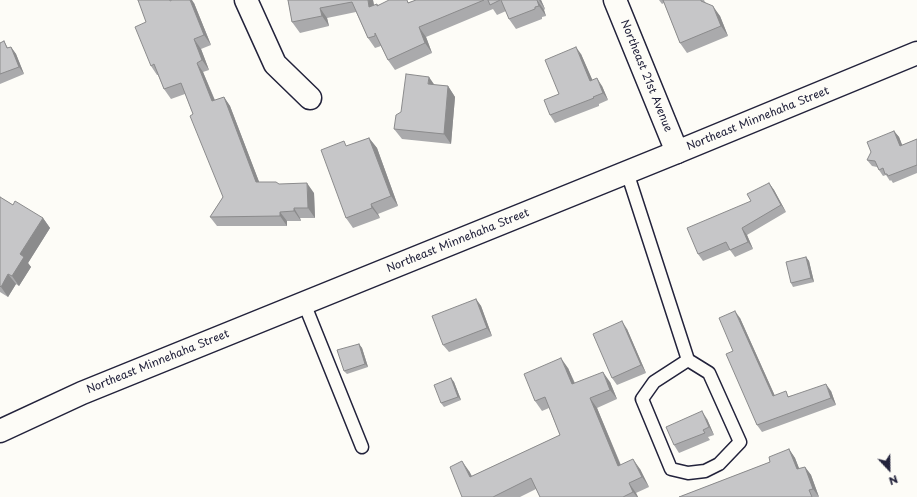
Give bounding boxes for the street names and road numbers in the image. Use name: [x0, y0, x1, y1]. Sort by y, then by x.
street label: Northeast 21st Avenue: [617, 18, 675, 134]
street label: Northeast Minnehaha Street: [685, 84, 831, 154]
street label: Northeast Minnehaha Street: [385, 206, 531, 276]
street label: Northeast Minnehaha Street: [85, 327, 231, 397]

